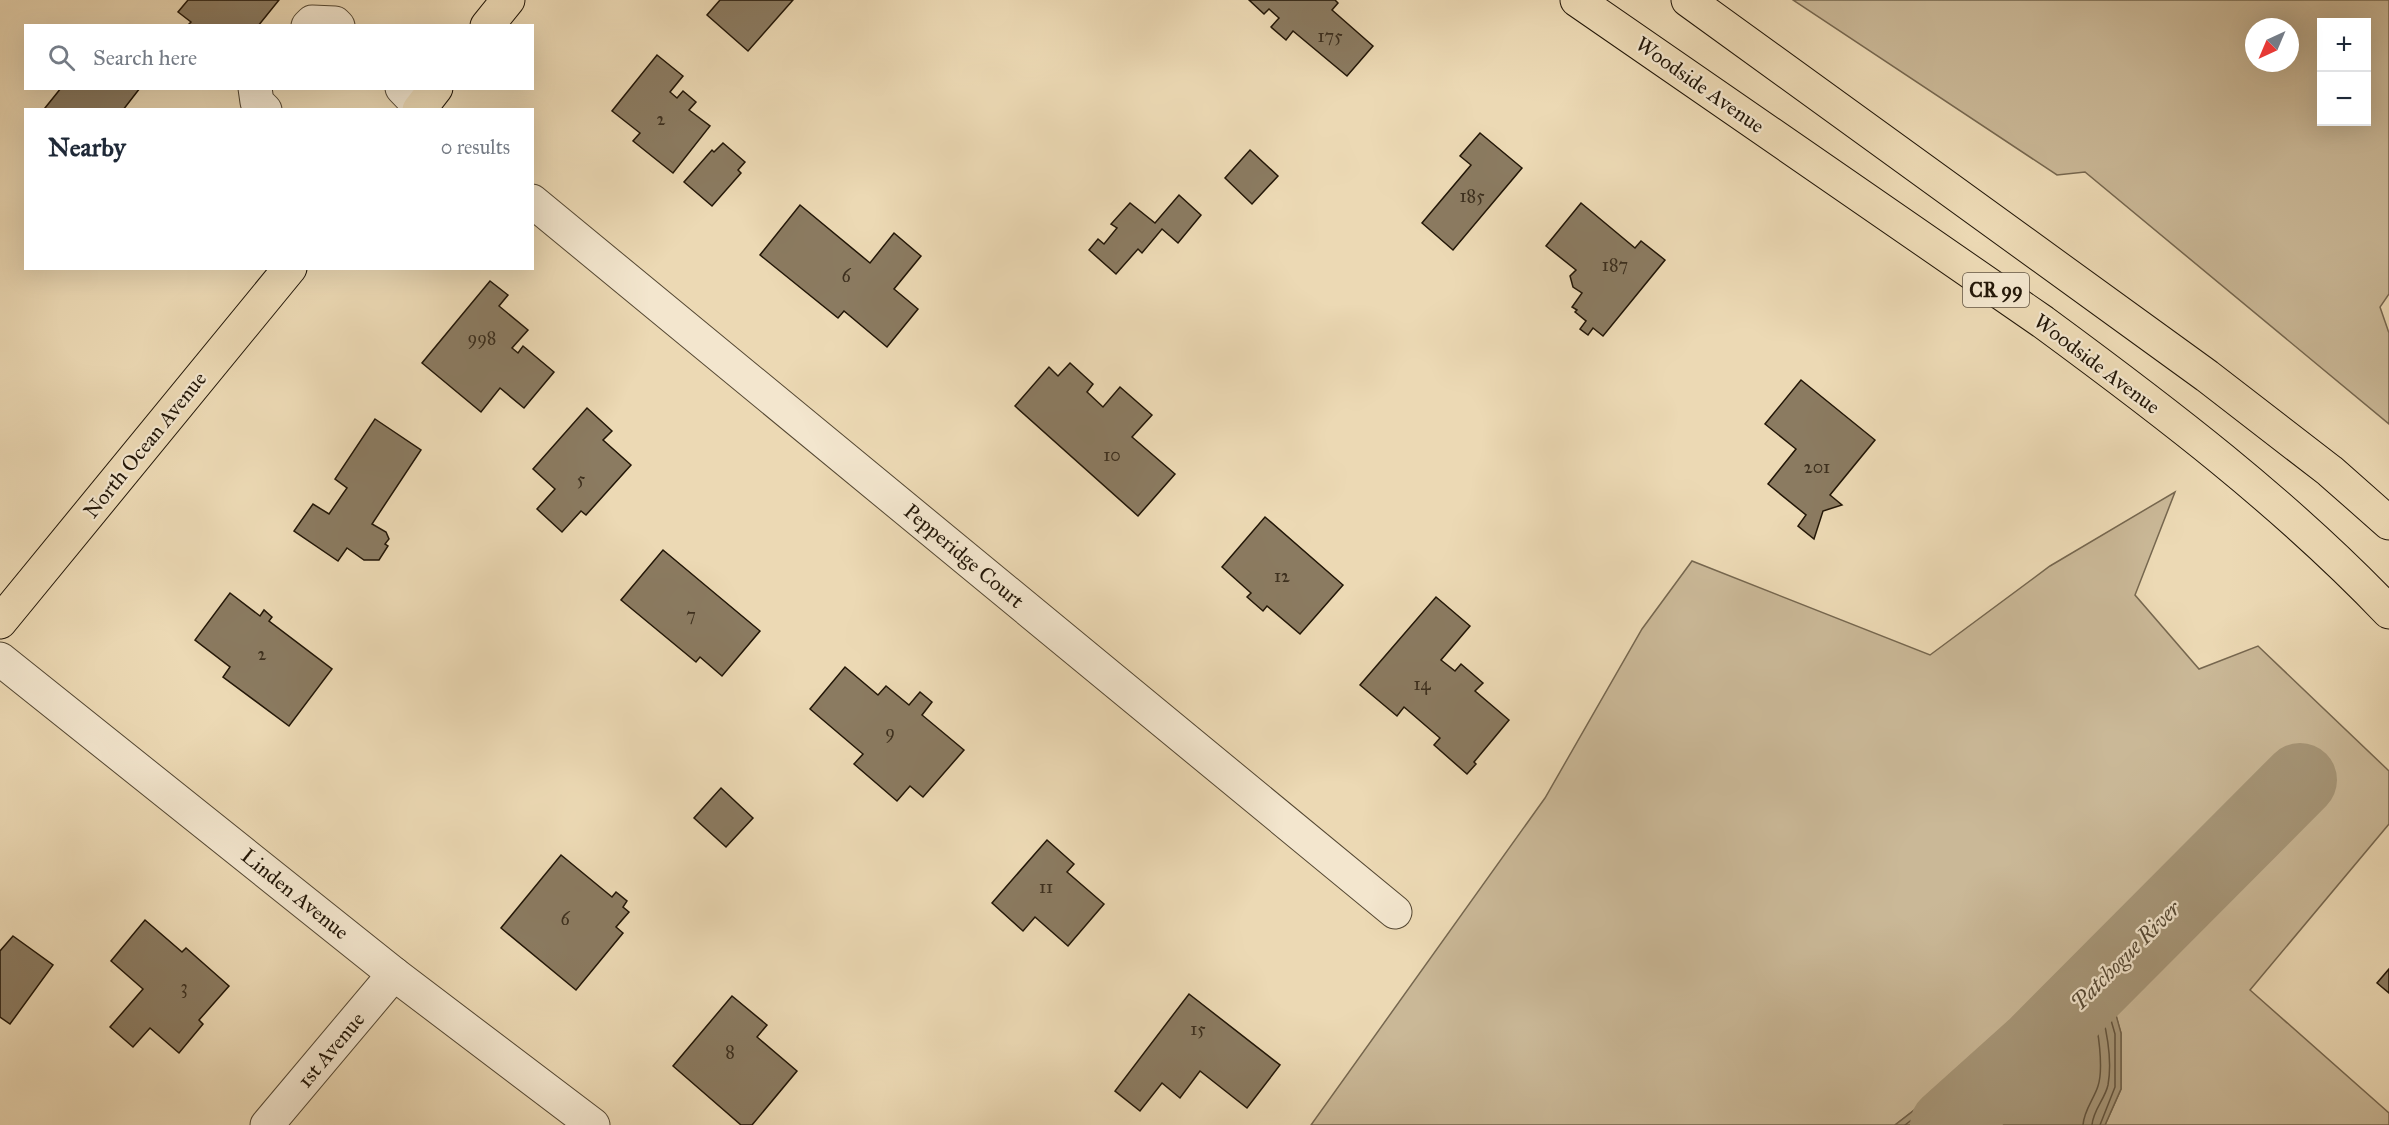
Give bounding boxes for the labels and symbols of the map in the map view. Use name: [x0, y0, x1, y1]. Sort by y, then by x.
north arrow: [2245, 18, 2299, 72]
house number: 175: [1317, 25, 1343, 47]
street label: Woodside Avenue: [1631, 31, 1770, 139]
house number: 2: [657, 108, 666, 130]
house number: 185: [1459, 185, 1485, 207]
house number: 187: [1602, 254, 1628, 276]
house number: 6: [841, 265, 851, 287]
road number: CR 99: [1963, 273, 2029, 307]
street label: Woodside Avenue: [2029, 308, 2165, 420]
house number: 998: [468, 327, 496, 349]
street label: North Ocean Avenue: [78, 366, 212, 524]
house number: 10: [1103, 444, 1121, 466]
house number: 201: [1804, 456, 1830, 478]
house number: 5: [577, 468, 586, 490]
street label: Pepperidge Court: [899, 498, 1030, 614]
house number: 12: [1274, 565, 1290, 587]
house number: 7: [686, 604, 696, 626]
house number: 2: [258, 643, 267, 665]
house number: 14: [1413, 673, 1432, 695]
house number: 9: [885, 721, 895, 743]
street label: Linden Avenue: [236, 843, 354, 945]
house number: 11: [1039, 876, 1053, 898]
water label: Patchogue River: [2065, 894, 2187, 1016]
house number: 6: [560, 908, 570, 930]
house number: 3: [180, 976, 188, 998]
street label: 1st Avenue: [292, 1007, 370, 1093]
house number: 15: [1190, 1018, 1206, 1040]
house number: 8: [725, 1041, 735, 1063]

